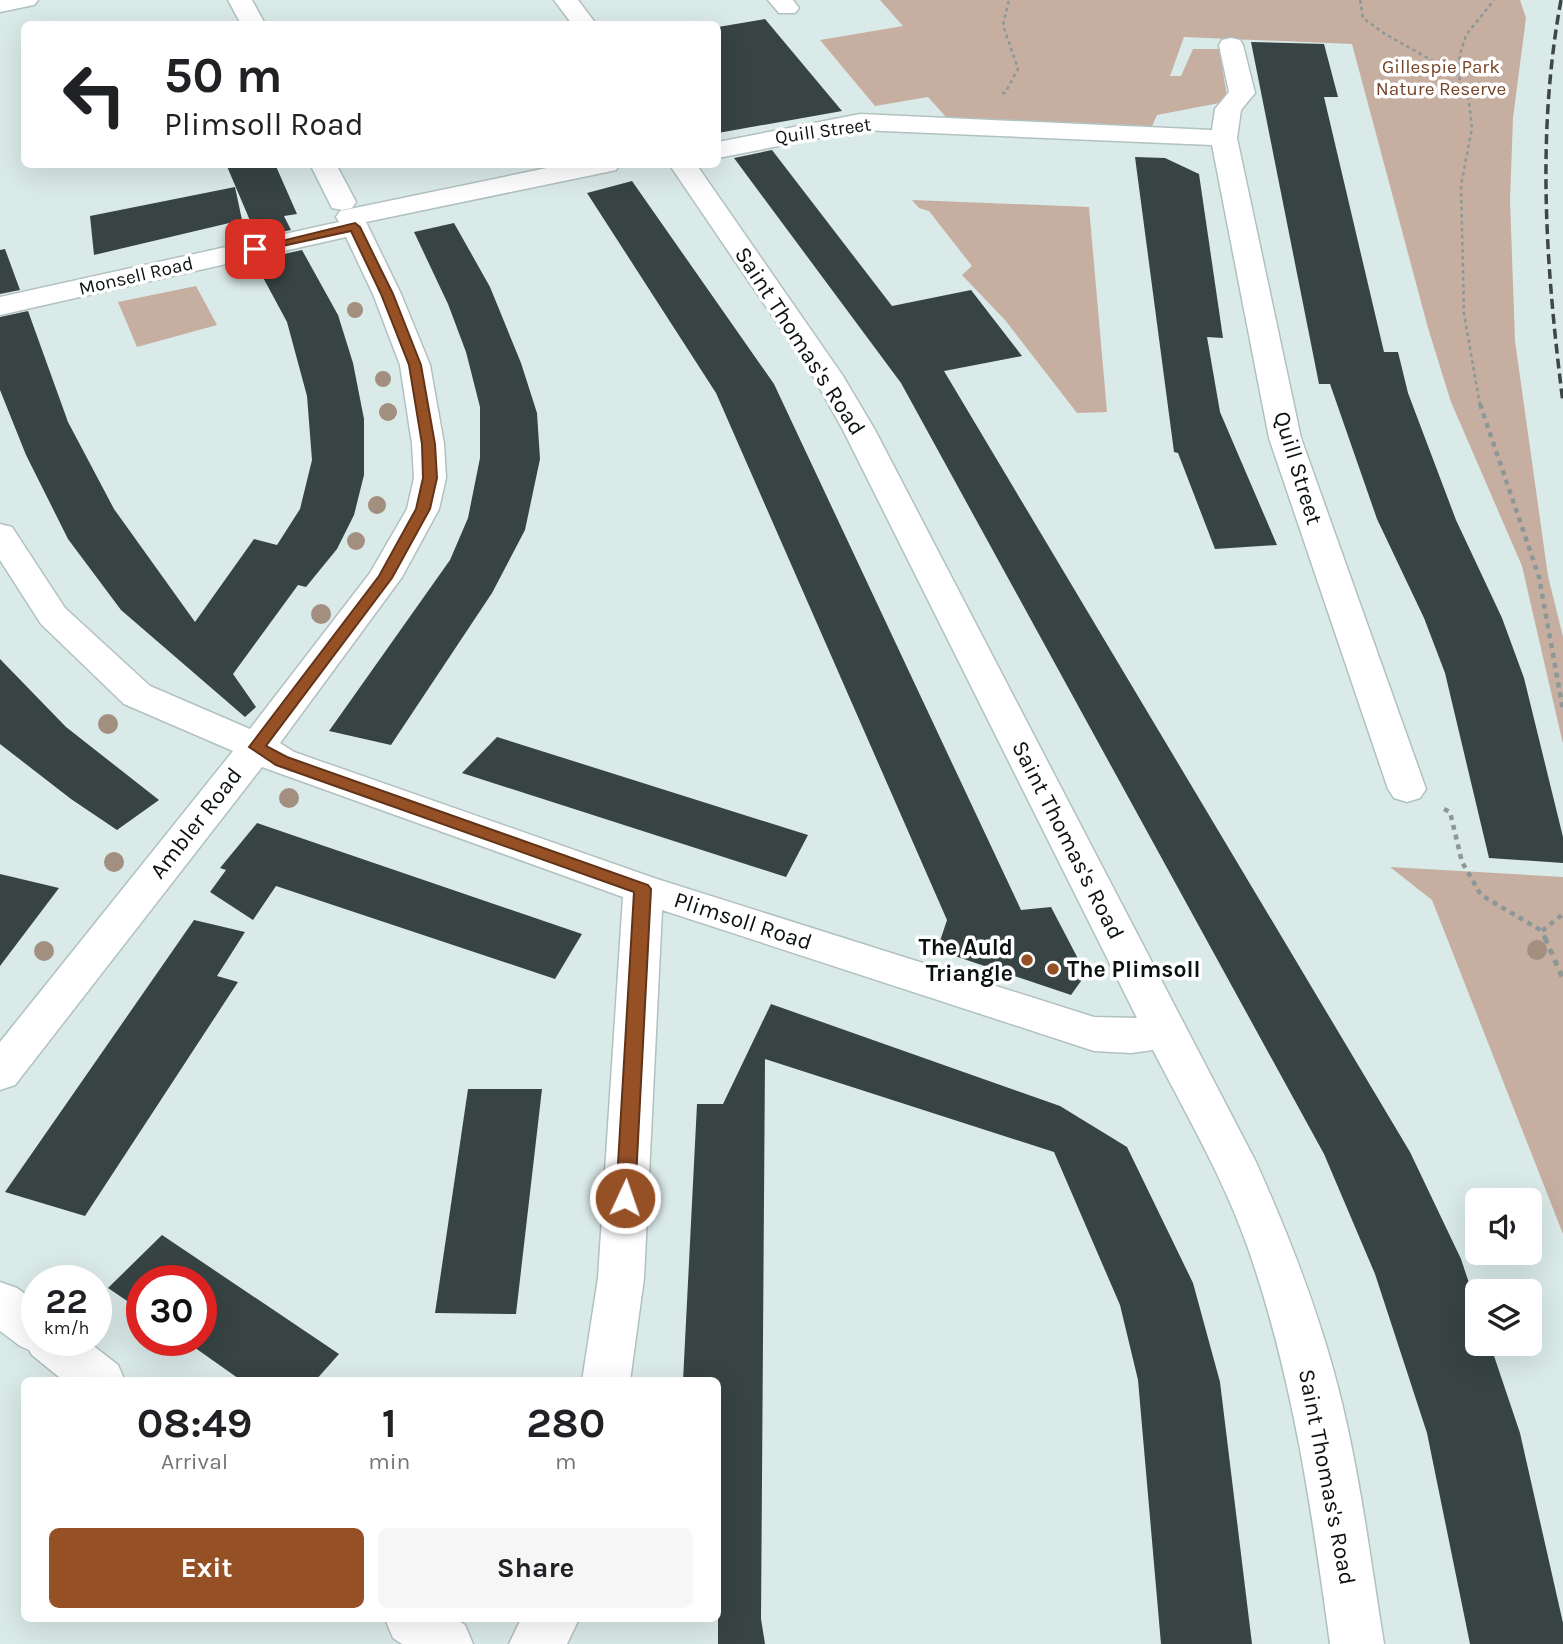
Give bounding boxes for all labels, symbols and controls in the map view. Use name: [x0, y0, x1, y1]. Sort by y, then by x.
text: 50 m: [164, 47, 282, 104]
icon: left: [49, 49, 140, 140]
park label: Gillespie Park Nature Reserve: [1376, 56, 1506, 100]
text: Plimsoll Road: [164, 106, 364, 143]
street label: Quill Street: [774, 113, 872, 149]
pin: [225, 219, 285, 279]
icon: arrive: [236, 230, 274, 268]
street label: Saint Thomas's Road: [729, 242, 871, 440]
street label: Monsell Road: [77, 252, 195, 300]
street label: Quill Street: [1268, 408, 1328, 528]
street label: Saint Thomas's Road: [1006, 736, 1130, 944]
street label: Ambler Road: [144, 762, 248, 884]
street label: Plimsoll Road: [671, 886, 815, 956]
place label: The Auld Triangle: [919, 934, 1013, 987]
marker: The Auld Triangle: [1019, 952, 1035, 968]
place label: The Plimsoll: [1067, 956, 1200, 983]
marker: The Plimsoll: [1045, 961, 1061, 977]
position arrow: [588, 1161, 662, 1235]
map controls: [1465, 1188, 1542, 1356]
button: sound: [1465, 1188, 1542, 1265]
speed limit sign: 30: [126, 1265, 217, 1356]
button: layers: [1465, 1279, 1542, 1356]
text: 22: [45, 1281, 88, 1322]
text: km/h: [44, 1317, 89, 1339]
street label: Saint Thomas's Road: [1293, 1367, 1361, 1587]
text: 08:49: [137, 1398, 252, 1448]
text: 1: [382, 1398, 397, 1448]
text: 280: [526, 1398, 605, 1448]
text: Arrival: [161, 1448, 228, 1475]
text: min: [368, 1448, 410, 1475]
text: m: [555, 1448, 576, 1475]
button: Exit: [49, 1528, 364, 1608]
button: Share: [378, 1528, 693, 1608]

